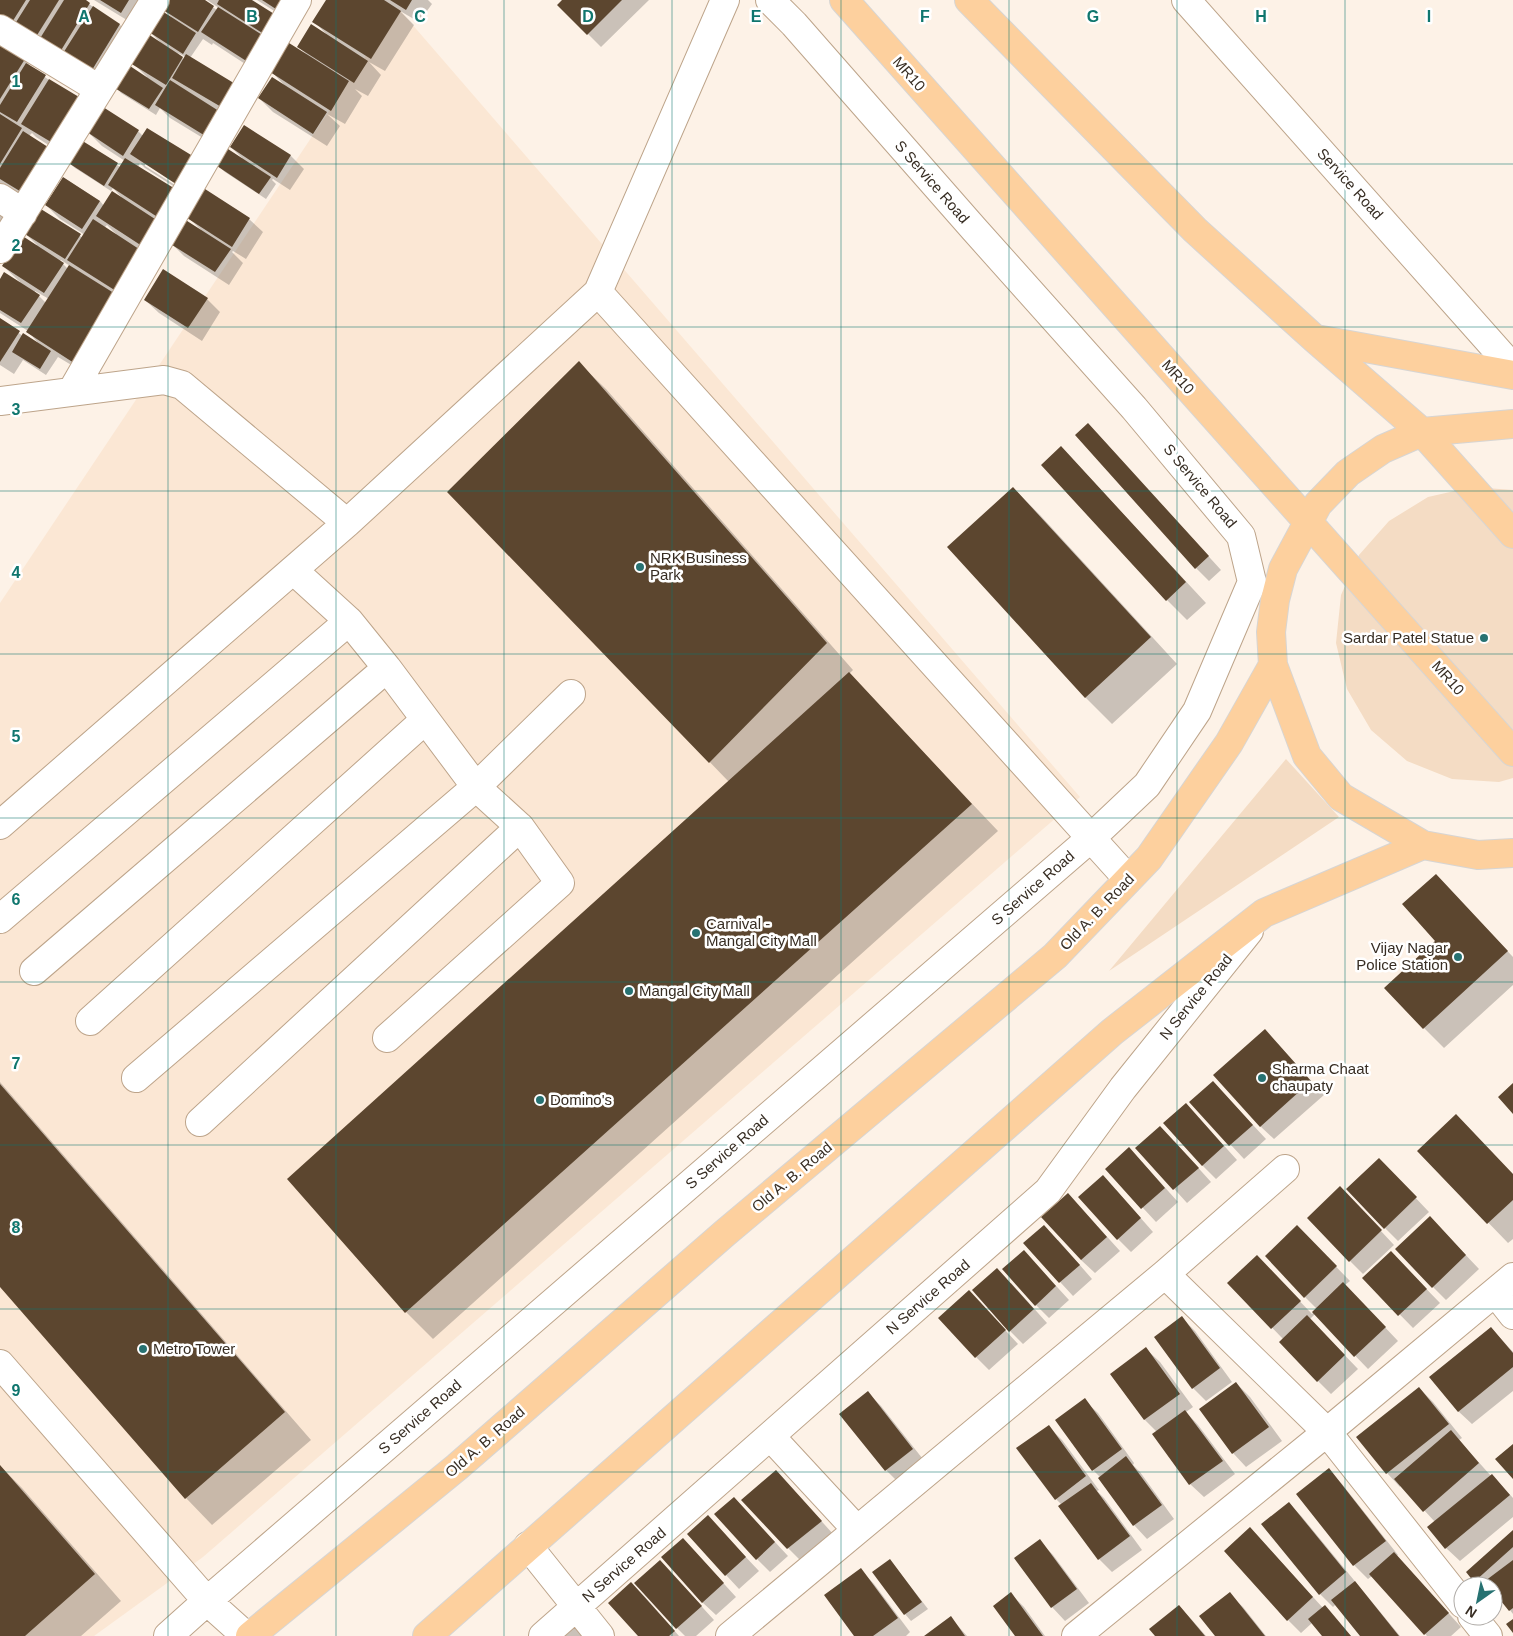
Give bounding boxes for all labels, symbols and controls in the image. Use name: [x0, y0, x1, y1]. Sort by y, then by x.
text: A: [78, 8, 90, 25]
text: B: [246, 8, 258, 25]
text: C: [414, 8, 426, 25]
text: D: [582, 8, 594, 25]
text: E: [751, 8, 762, 25]
text: F: [920, 8, 930, 25]
text: G: [1087, 8, 1099, 25]
text: H: [1255, 8, 1267, 25]
text: I: [1427, 8, 1431, 25]
street label: MR10: [890, 53, 929, 94]
text: 1: [12, 73, 21, 90]
street label: S Service Road: [892, 137, 973, 227]
street label: Service Road: [1314, 145, 1387, 223]
text: 2: [12, 237, 21, 254]
street label: MR10: [1159, 356, 1198, 397]
text: 3: [12, 401, 21, 418]
street label: S Service Road: [1160, 440, 1240, 531]
place label: NRK Business Park: [650, 549, 747, 583]
marker: NRK Business Park: [634, 561, 646, 573]
text: 4: [12, 564, 21, 581]
place label: Sardar Patel Statue: [1343, 629, 1474, 646]
marker: Sardar Patel Statue: [1478, 632, 1490, 644]
street label: MR10: [1429, 657, 1468, 698]
text: 5: [12, 728, 21, 745]
street label: S Service Road: [988, 847, 1078, 928]
street label: Old A. B. Road: [1056, 870, 1137, 953]
text: 6: [12, 891, 21, 908]
place label: Carnival - Mangal City Mall: [706, 915, 817, 949]
marker: Carnival - Mangal City Mall: [690, 927, 702, 939]
place label: Vijay Nagar Police Station: [1356, 939, 1448, 973]
street label: N Service Road: [1156, 951, 1235, 1043]
marker: Vijay Nagar Police Station: [1452, 951, 1464, 963]
place label: Mangal City Mall: [639, 982, 750, 999]
marker: Mangal City Mall: [623, 985, 635, 997]
text: 7: [12, 1055, 21, 1072]
place label: Sharma Chaat chaupaty: [1272, 1060, 1370, 1094]
marker: Sharma Chaat chaupaty: [1256, 1072, 1268, 1084]
place label: Domino's: [550, 1091, 612, 1108]
marker: Domino's: [534, 1094, 546, 1106]
street label: S Service Road: [682, 1111, 772, 1192]
street label: Old A. B. Road: [748, 1138, 835, 1215]
text: 8: [12, 1219, 21, 1236]
street label: N Service Road: [882, 1256, 973, 1337]
place label: Metro Tower: [153, 1340, 235, 1357]
marker: Metro Tower: [137, 1343, 149, 1355]
street label: S Service Road: [375, 1376, 465, 1457]
text: 9: [12, 1382, 21, 1399]
street label: Old A. B. Road: [442, 1403, 528, 1481]
street label: N Service Road: [578, 1524, 669, 1605]
north arrow: [1453, 1576, 1503, 1626]
text: N: [1462, 1602, 1480, 1621]

